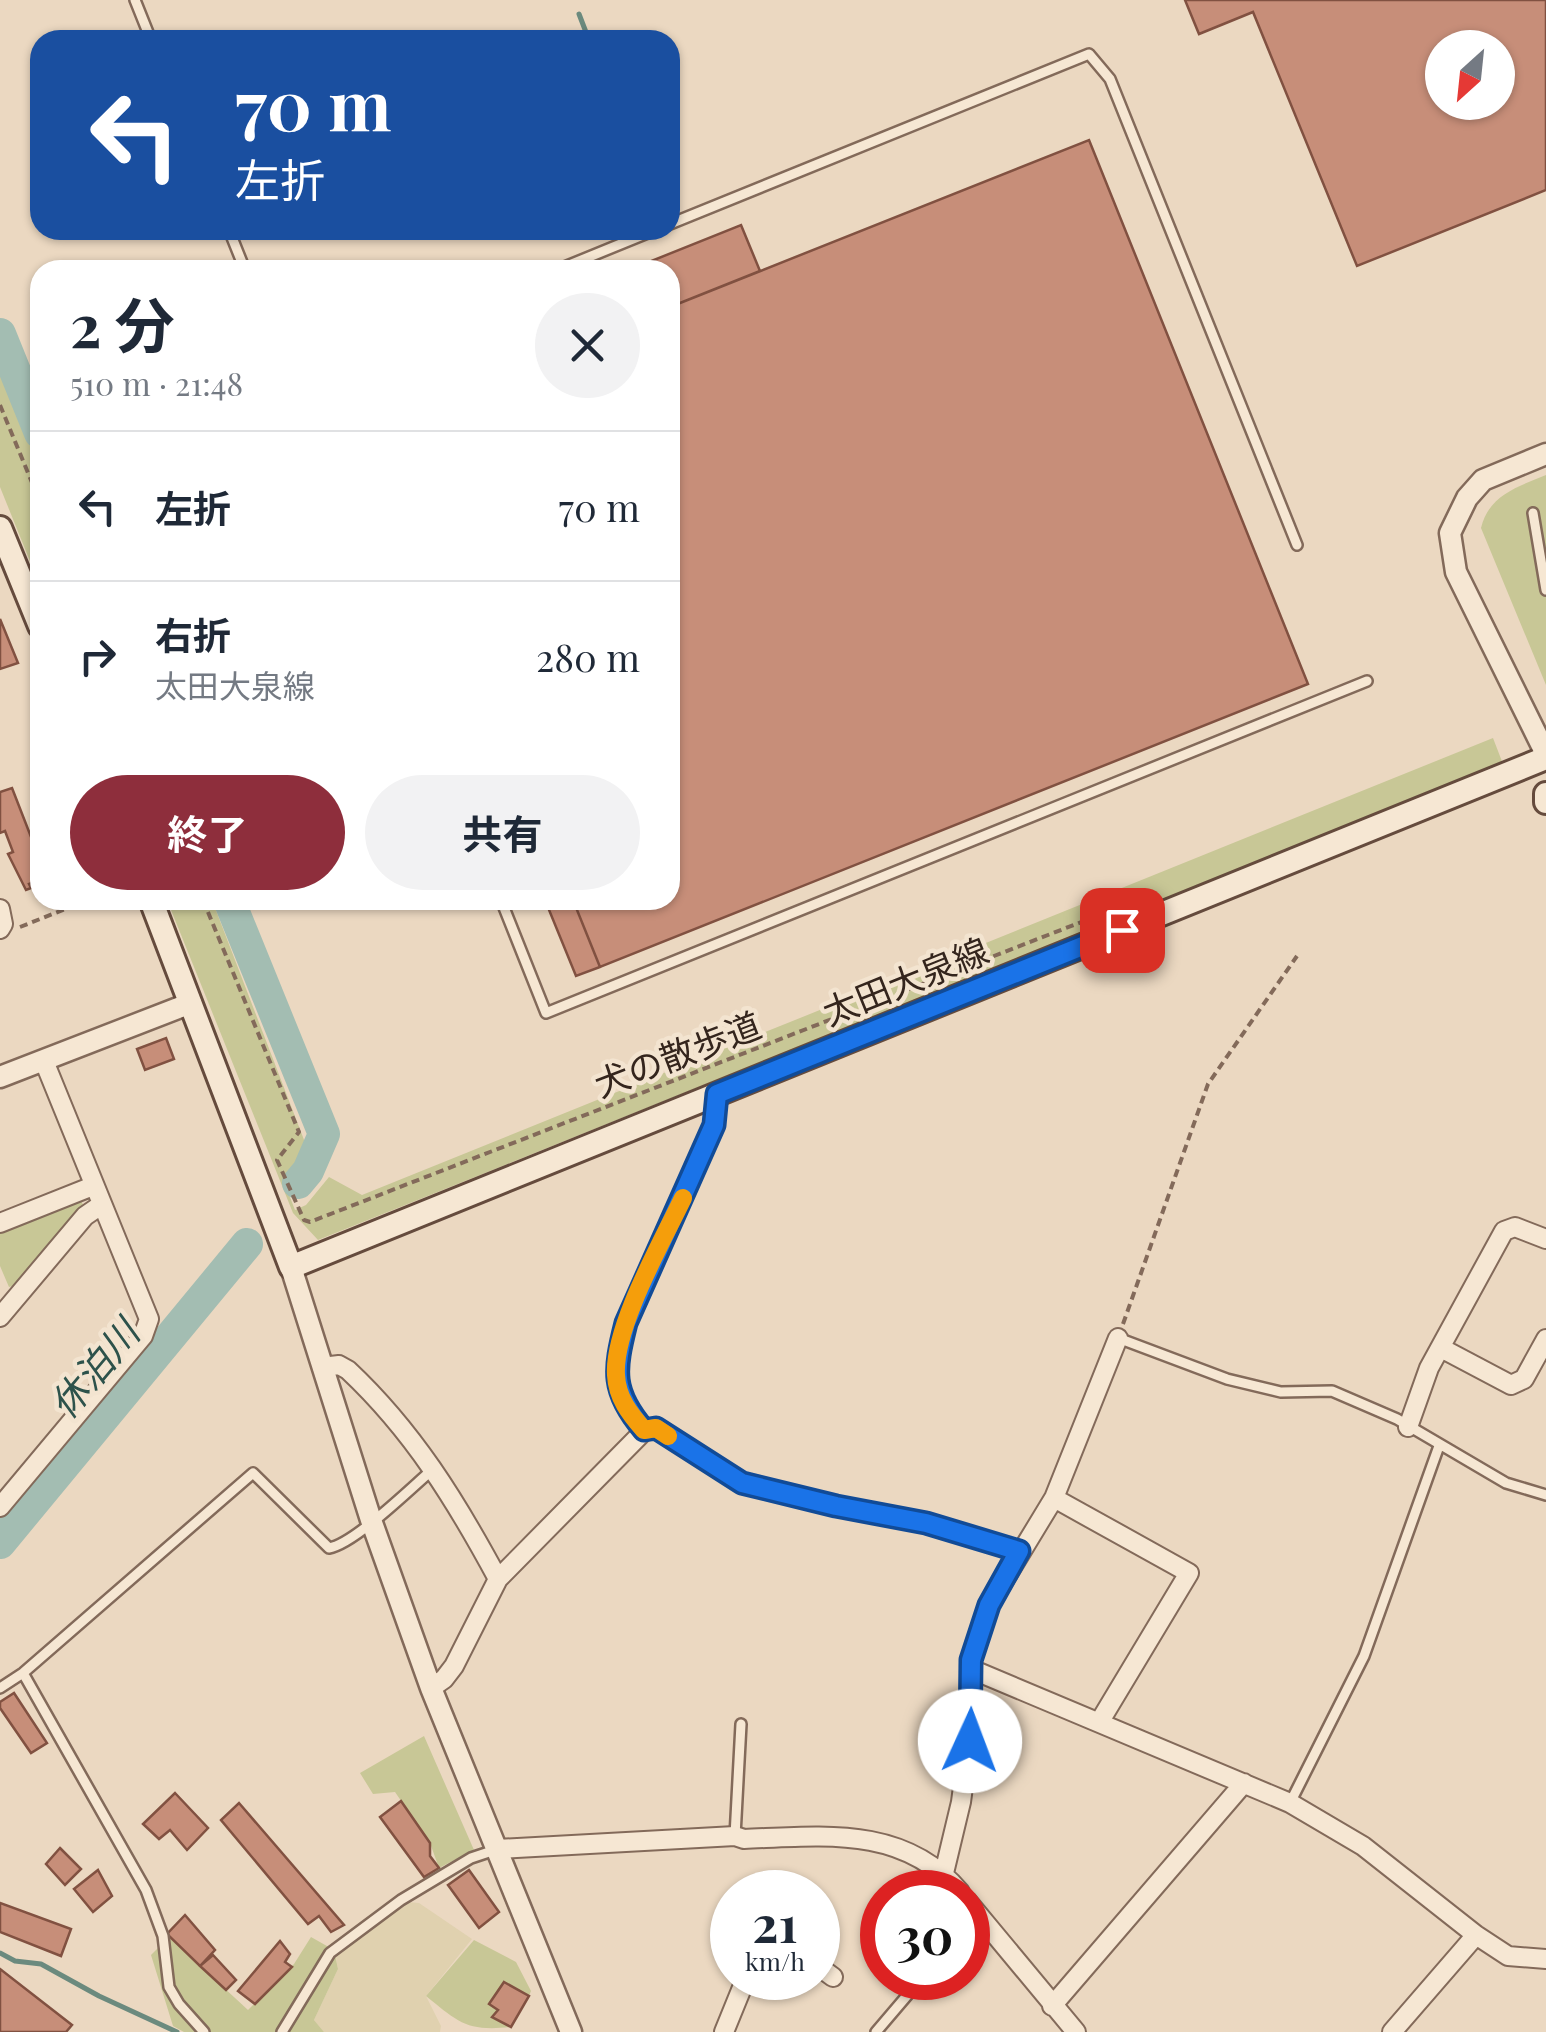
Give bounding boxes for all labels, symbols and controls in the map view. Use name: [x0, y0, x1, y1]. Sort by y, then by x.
north arrow: [1425, 30, 1515, 120]
map controls: [1425, 30, 1515, 120]
text: 70 m: [235, 55, 392, 149]
icon: left: [70, 70, 200, 200]
text: 左折: [235, 148, 325, 208]
text: 2 分: [70, 283, 175, 363]
button: close: [535, 293, 640, 398]
text: 510 m · 21:48: [70, 361, 243, 404]
icon: left: [70, 479, 125, 534]
text: 70 m: [559, 481, 640, 532]
text: 左折: [155, 482, 231, 533]
text: 右折: [155, 609, 231, 660]
icon: right: [70, 629, 125, 684]
text: 280 m: [536, 631, 640, 682]
text: 太田大泉線: [155, 663, 315, 706]
button: 終了: [70, 775, 345, 890]
button: 共有: [365, 775, 640, 890]
pin: [1080, 888, 1165, 973]
icon: arrive: [1095, 903, 1150, 958]
street label: 太田大泉線: [815, 925, 995, 1035]
street label: 犬の散歩道: [587, 1000, 767, 1106]
water label: 休泊川: [37, 1305, 152, 1428]
position arrow: [918, 1689, 1022, 1793]
speed limit sign: 30: [860, 1870, 990, 2000]
text: 21: [752, 1889, 798, 1956]
text: km/h: [745, 1944, 805, 1977]

